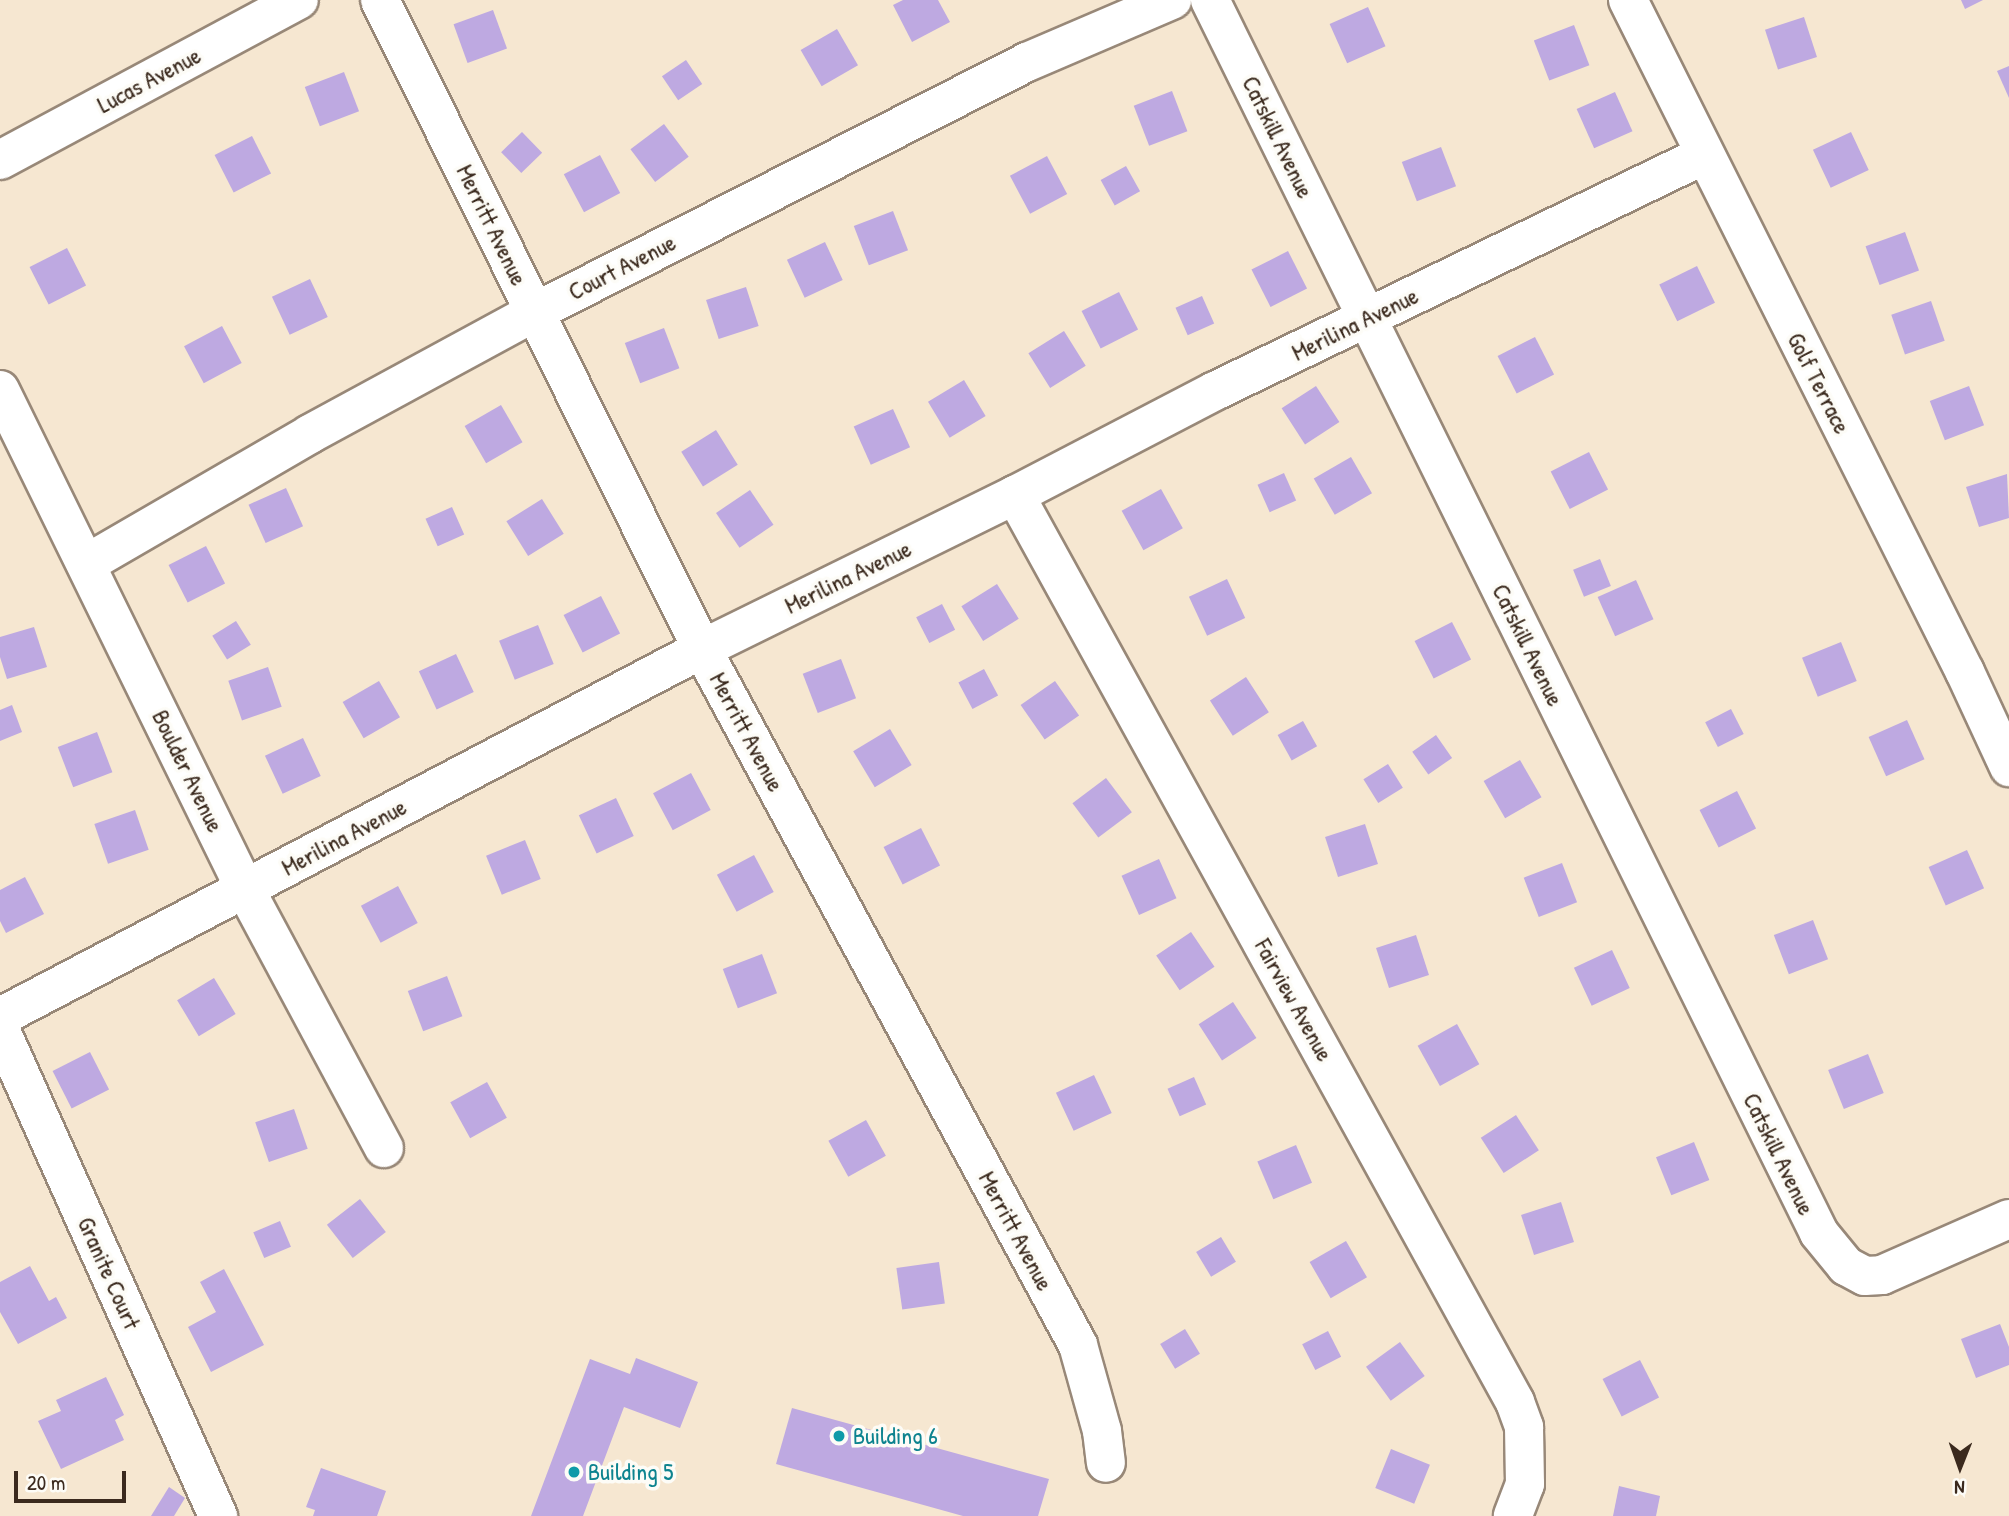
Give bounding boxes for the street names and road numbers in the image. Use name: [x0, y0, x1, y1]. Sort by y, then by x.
street label: Lucas Avenue: [92, 41, 206, 119]
street label: Catskill Avenue: [1236, 71, 1320, 203]
street label: Merritt Avenue: [450, 160, 534, 290]
street label: Court Avenue: [564, 228, 680, 306]
street label: Merilina Avenue: [1287, 281, 1423, 367]
street label: Golf Terrace: [1781, 328, 1857, 438]
street label: Merilina Avenue: [780, 534, 916, 620]
street label: Catskill Avenue: [1486, 579, 1570, 711]
street label: Merritt Avenue: [704, 668, 790, 796]
street label: Boulder Avenue: [146, 705, 230, 837]
street label: Merilina Avenue: [277, 792, 411, 882]
street label: Fairview Avenue: [1249, 934, 1339, 1066]
street label: Catskill Avenue: [1737, 1088, 1821, 1220]
street label: Merritt Avenue: [973, 1167, 1059, 1295]
street label: Granite Court: [72, 1212, 146, 1334]

